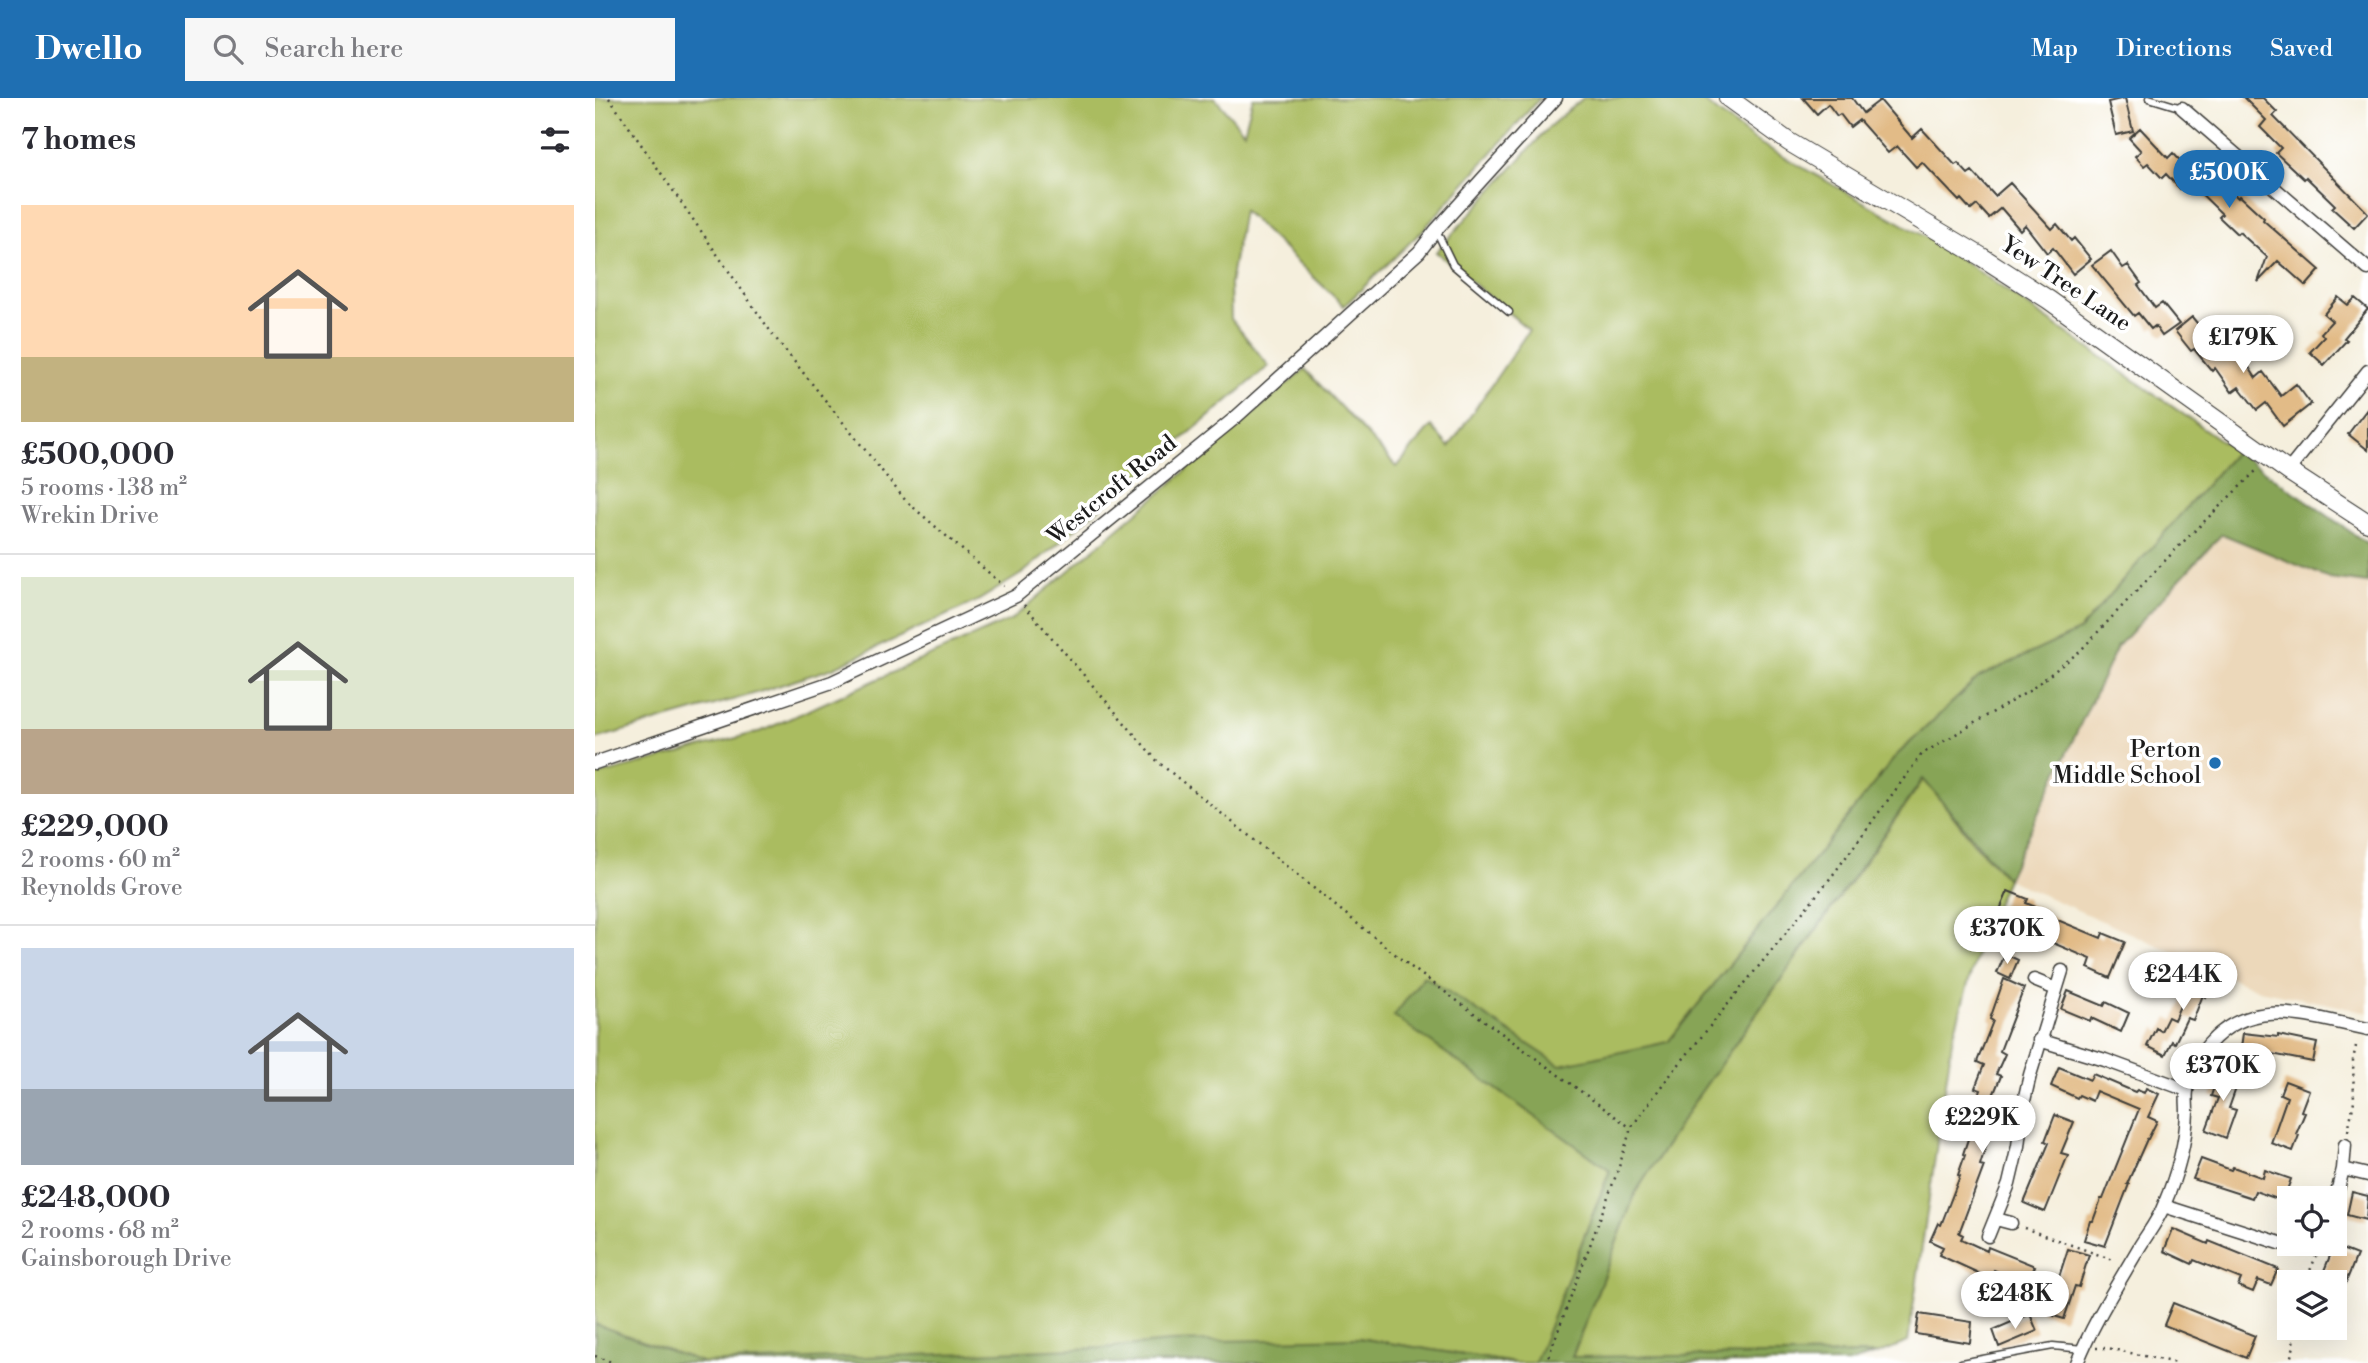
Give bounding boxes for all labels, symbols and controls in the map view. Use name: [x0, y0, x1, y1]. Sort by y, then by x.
search box: [185, 18, 675, 81]
text: Dwello: [35, 29, 143, 70]
icon: search: [209, 30, 247, 68]
text: Search here: [265, 33, 403, 65]
text: Map: [2031, 34, 2078, 64]
text: Directions: [2116, 34, 2232, 64]
text: Saved: [2270, 34, 2333, 64]
text: 7 homes: [21, 121, 136, 159]
icon: filters: [536, 121, 574, 159]
pin: £500K: [2180, 150, 2278, 210]
text: £500K: [2189, 159, 2269, 187]
street label: Yew Tree Lane: [1995, 230, 2136, 338]
icon: home: [235, 251, 361, 377]
pin: £179K: [2194, 316, 2292, 375]
text: £179K: [2209, 324, 2277, 352]
street label: Westcroft Road: [1041, 429, 1182, 551]
text: £500,000: [21, 436, 175, 474]
text: 5 rooms · 138 m²: [21, 474, 187, 502]
text: Wrekin Drive: [21, 502, 159, 530]
icon: home: [235, 623, 361, 749]
place label: Perton Middle School: [2053, 736, 2201, 790]
marker: Perton Middle School: [2207, 755, 2223, 771]
text: £229,000: [21, 808, 169, 846]
text: 2 rooms · 60 m²: [21, 846, 180, 874]
text: Reynolds Grove: [21, 874, 183, 902]
pin: £370K: [1958, 906, 2056, 966]
text: £370K: [1970, 915, 2044, 943]
pin: £244K: [2134, 953, 2232, 1012]
text: £244K: [2144, 961, 2222, 989]
icon: home: [235, 994, 361, 1120]
pin: £370K: [2174, 1044, 2272, 1103]
text: £370K: [2186, 1052, 2260, 1080]
pin: £229K: [1933, 1096, 2031, 1155]
text: £229K: [1945, 1104, 2019, 1132]
text: £248,000: [21, 1179, 171, 1217]
map controls: [2277, 1186, 2347, 1340]
button: locate: [2277, 1186, 2347, 1256]
text: 2 rooms · 68 m²: [21, 1217, 179, 1245]
text: Gainsborough Drive: [21, 1245, 232, 1273]
button: layers: [2277, 1270, 2347, 1340]
pin: £248K: [1966, 1272, 2064, 1331]
text: £248K: [1977, 1280, 2053, 1308]

